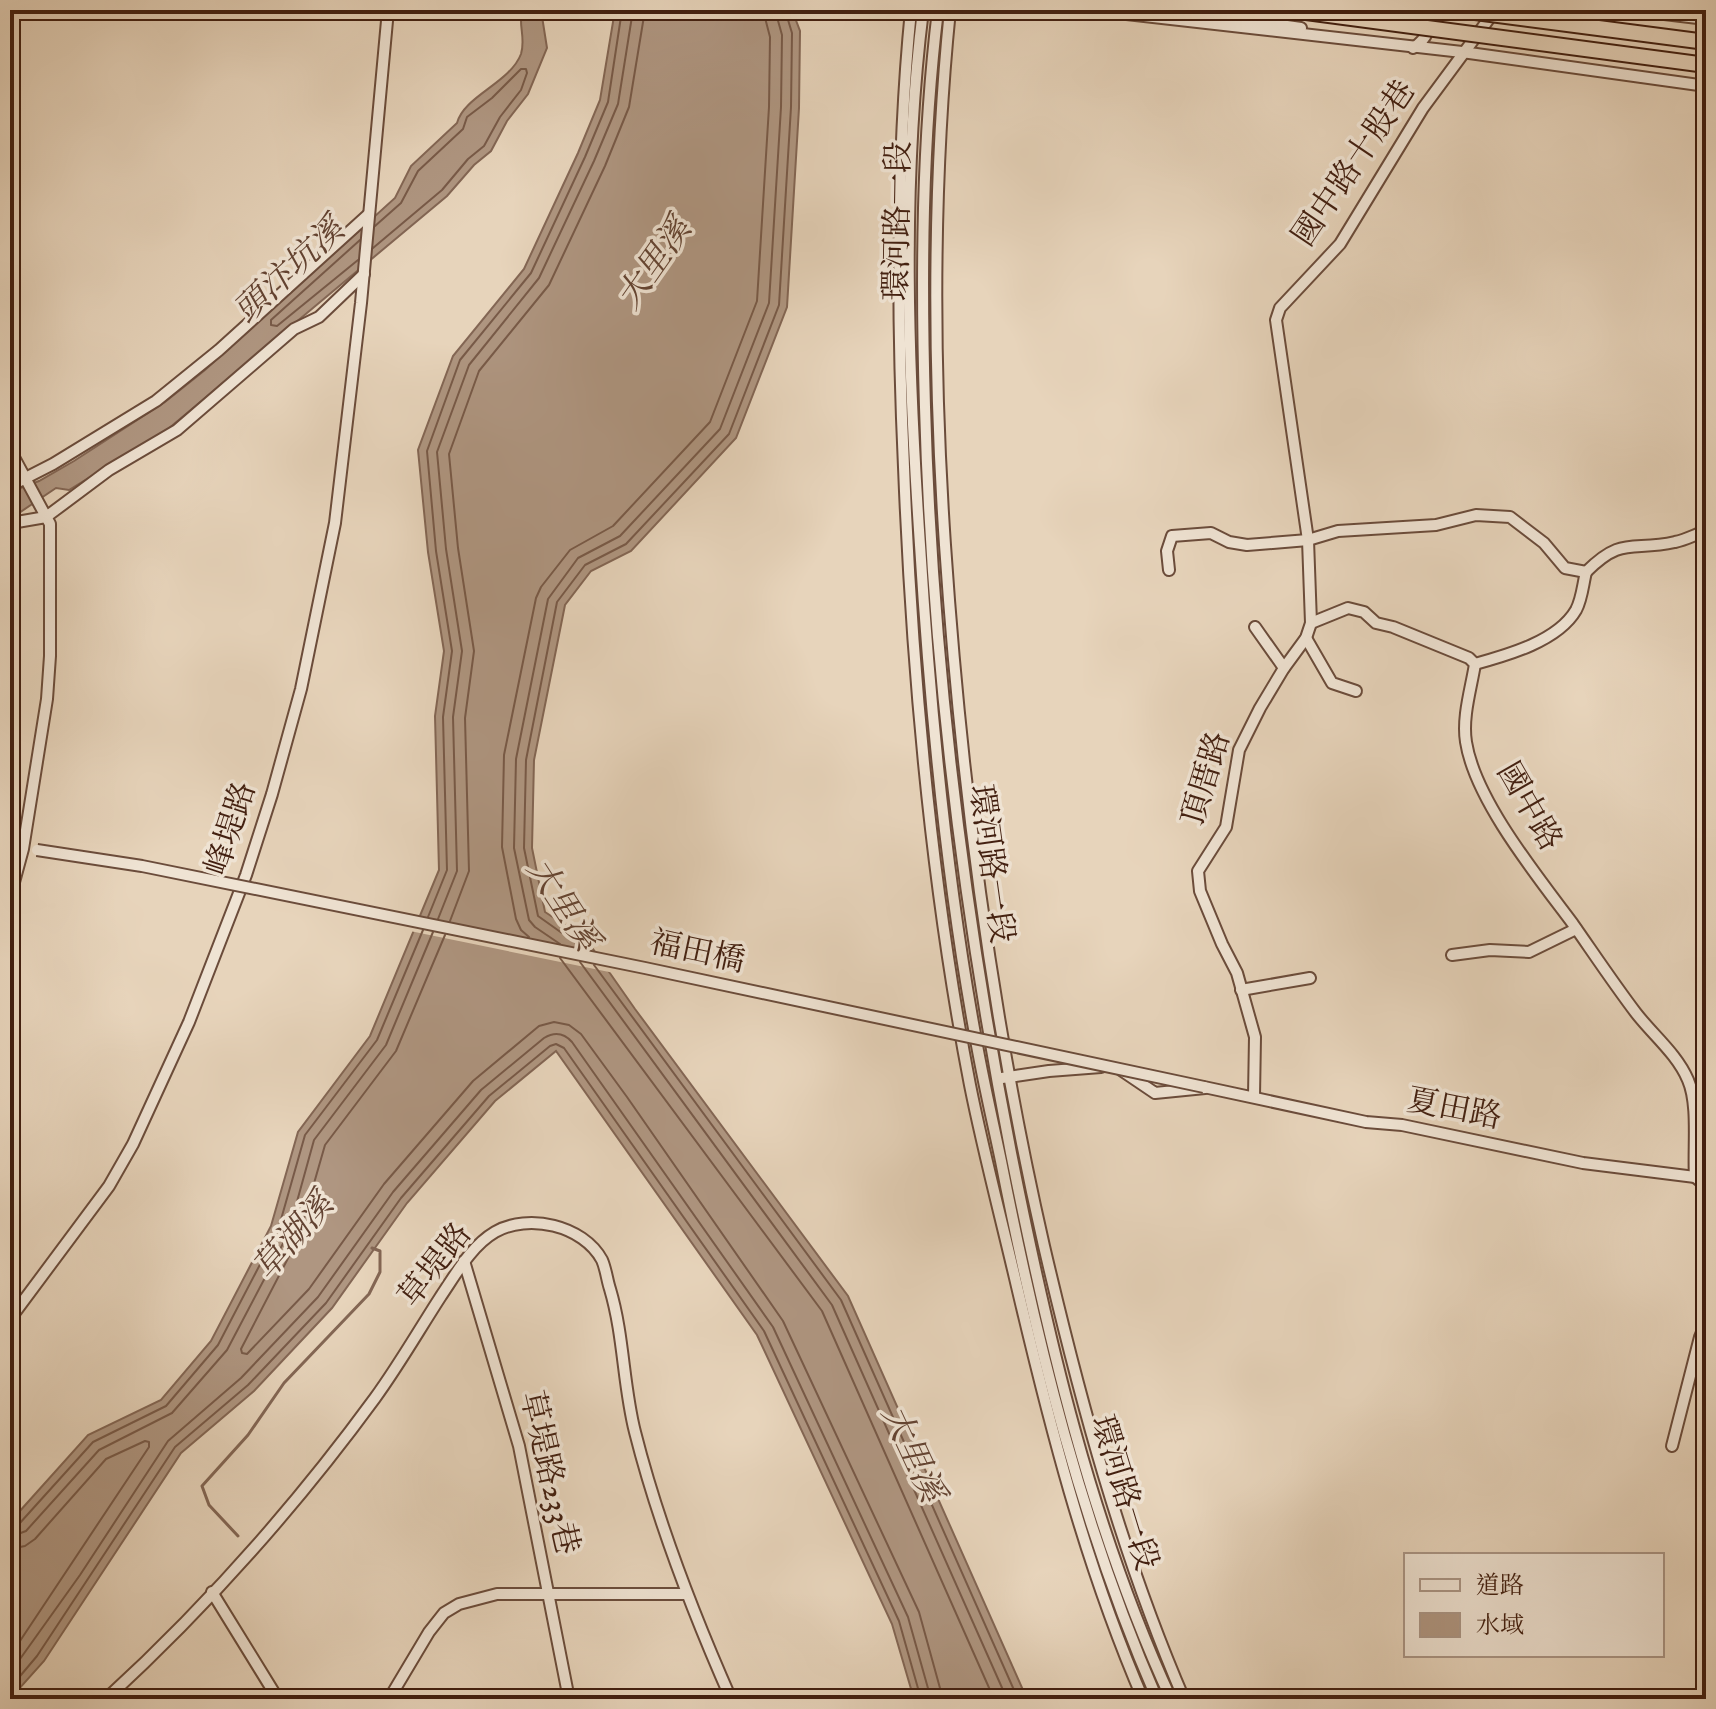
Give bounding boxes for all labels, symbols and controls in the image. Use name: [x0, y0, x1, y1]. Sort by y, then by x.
street label: 國中路十股巷: [1284, 73, 1426, 255]
street label: 環河路一段: [877, 141, 921, 301]
water label: 頭汴坑溪: [226, 206, 357, 333]
water label: 大里溪: [608, 207, 704, 318]
street label: 頂厝路: [1173, 727, 1241, 831]
street label: 國中路: [1486, 755, 1570, 859]
street label: 峰堤路: [198, 777, 266, 881]
street label: 環河路一段: [959, 782, 1021, 946]
water label: 大里溪: [516, 851, 610, 963]
street label: 福田橋: [646, 923, 748, 983]
street label: 夏田路: [1403, 1081, 1505, 1139]
water label: 草湖溪: [244, 1181, 346, 1290]
street label: 草堤路: [390, 1216, 482, 1316]
street label: 草堤路233巷: [509, 1387, 587, 1559]
water label: 大里溪: [871, 1399, 955, 1513]
street label: 環河路一段: [1080, 1410, 1166, 1576]
legend: [1404, 1553, 1664, 1657]
text: 道路: [1476, 1571, 1524, 1602]
text: 水域: [1476, 1611, 1524, 1642]

